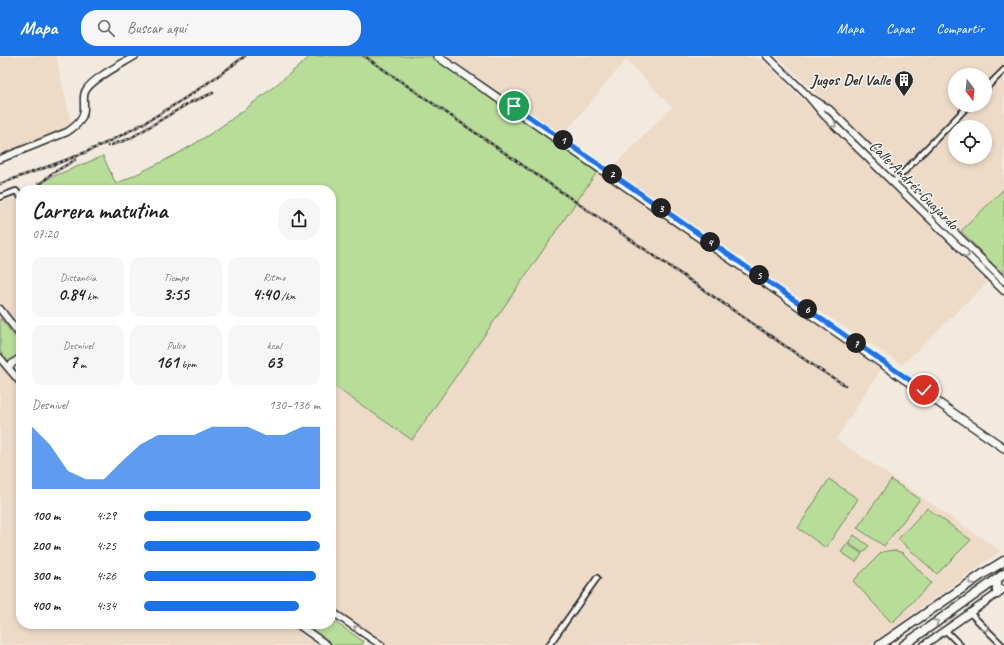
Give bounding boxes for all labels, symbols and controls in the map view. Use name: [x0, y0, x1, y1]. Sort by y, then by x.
search box: [81, 10, 361, 46]
text: Mapa: [20, 16, 57, 40]
icon: search: [95, 17, 117, 39]
text: Buscar aquí: [127, 19, 186, 38]
text: Mapa: [837, 20, 864, 37]
text: Capas: [886, 20, 914, 37]
text: Compartir: [936, 20, 984, 37]
north arrow: [948, 68, 992, 112]
map controls: [948, 68, 992, 164]
building icon: Jugos Del Valle: [893, 69, 915, 97]
place label: Jugos Del Valle: [810, 70, 892, 90]
pin: [497, 89, 531, 123]
icon: arrive: [503, 95, 525, 117]
one-way arrow: [829, 120, 837, 128]
button: locate: [948, 120, 992, 164]
pin: 1: [553, 130, 573, 150]
text: 1: [561, 133, 565, 147]
street label: Calle Andrés Guajardo: [865, 136, 964, 235]
pin: 2: [602, 164, 622, 184]
text: 2: [610, 167, 614, 181]
text: Carrera matutina: [32, 197, 167, 225]
button: share: [278, 198, 320, 240]
pin: 3: [651, 198, 671, 218]
text: 3: [659, 201, 663, 215]
text: 07:20: [32, 226, 58, 242]
pin: 4: [700, 232, 720, 252]
text: 4: [708, 235, 712, 249]
one-way arrow: [962, 250, 970, 258]
pin: 5: [749, 265, 769, 285]
text: 5: [757, 268, 761, 282]
text: Distancia: [60, 270, 96, 284]
text: Tiempo: [164, 270, 188, 284]
text: Ritmo: [263, 270, 285, 284]
text: 0.84: [58, 284, 84, 305]
text: 3:55: [163, 284, 189, 305]
text: 4:40: [252, 284, 279, 305]
text: km: [84, 289, 98, 303]
text: /km: [279, 289, 296, 303]
pin: 6: [797, 299, 817, 319]
text: 6: [804, 302, 810, 316]
pin: 7: [846, 333, 866, 353]
text: 7: [854, 336, 858, 350]
text: Desnivel: [63, 338, 93, 352]
text: Pulso: [167, 338, 185, 352]
text: kcal: [267, 338, 281, 352]
text: 7: [70, 352, 77, 373]
text: 161: [155, 352, 179, 373]
text: 63: [266, 352, 282, 373]
text: m: [77, 357, 86, 371]
text: bpm: [179, 357, 197, 371]
pin: [907, 373, 941, 407]
icon: check: [913, 379, 935, 401]
text: Desnivel: [32, 397, 67, 413]
text: 130–136 m: [269, 397, 320, 413]
text: 100 m: [32, 508, 60, 524]
text: 4:29: [96, 508, 116, 524]
text: 200 m: [32, 538, 60, 554]
text: 4:25: [96, 538, 116, 554]
text: 300 m: [32, 568, 60, 584]
text: 4:26: [96, 568, 116, 584]
one-way arrow: [968, 577, 975, 585]
text: 400 m: [32, 598, 60, 614]
text: 4:34: [96, 598, 116, 614]
one-way arrow: [932, 619, 939, 627]
one-way arrow: [981, 624, 989, 632]
one-way arrow: [353, 625, 360, 633]

